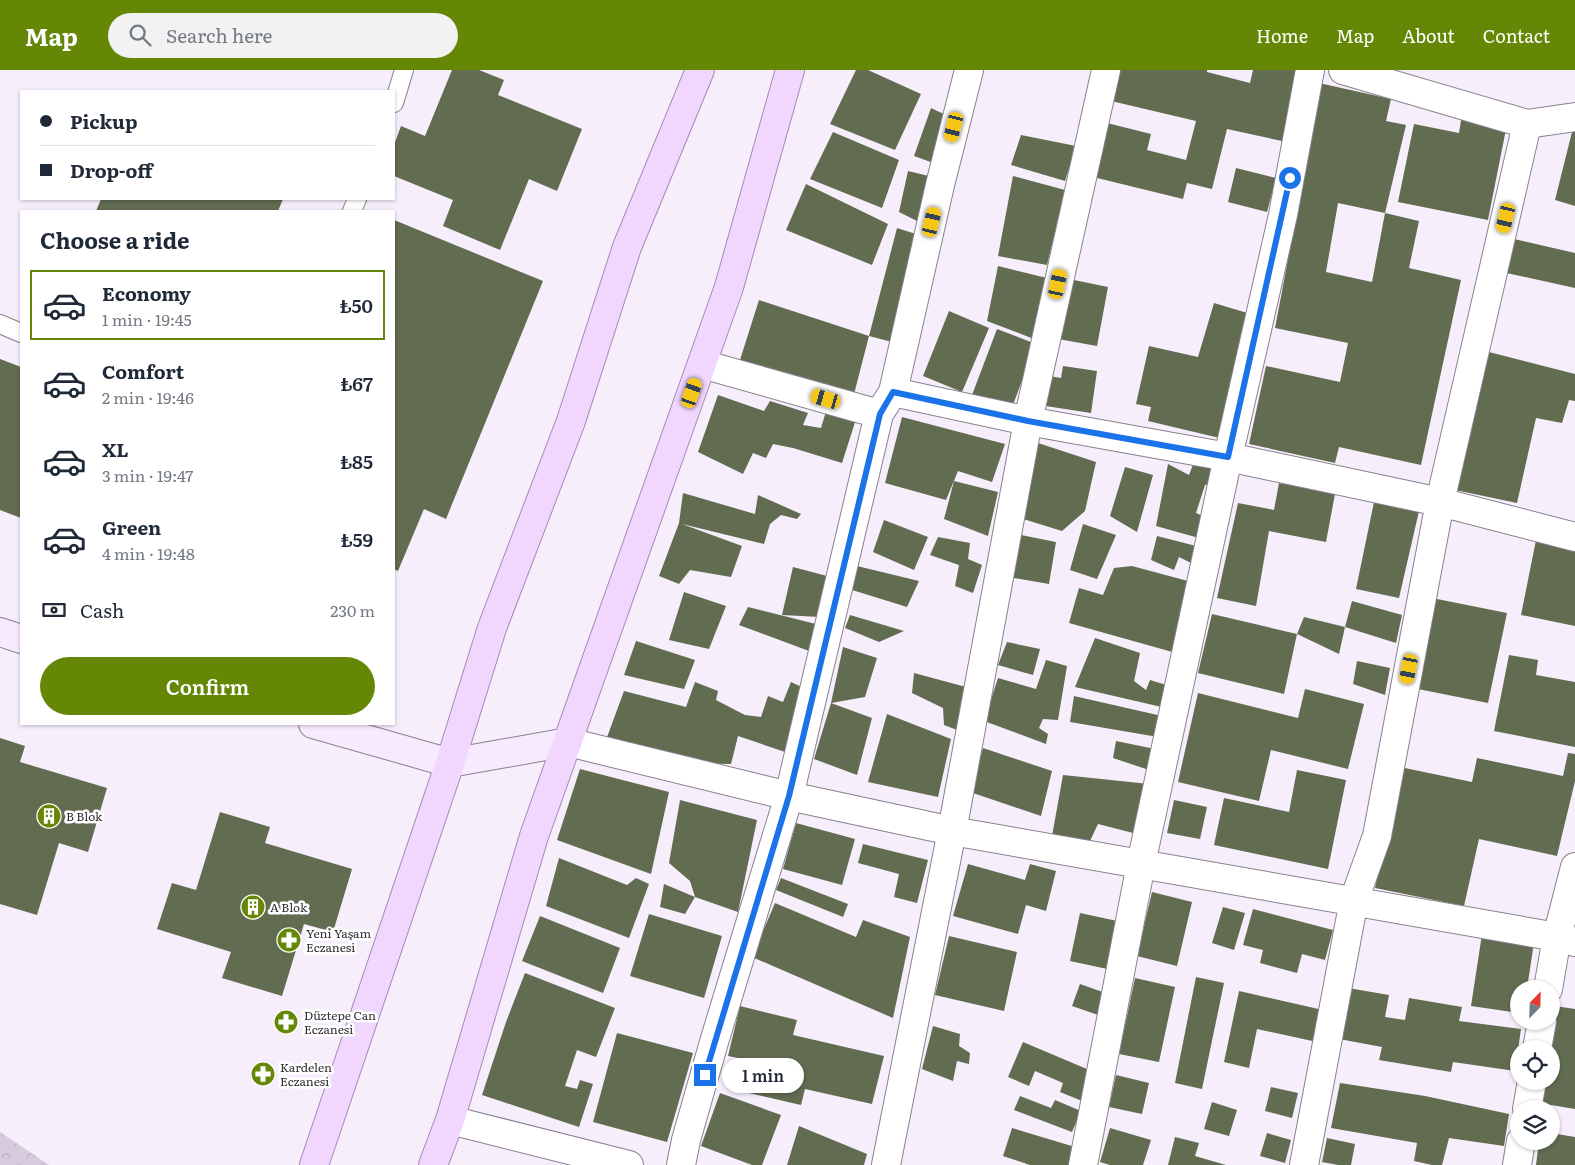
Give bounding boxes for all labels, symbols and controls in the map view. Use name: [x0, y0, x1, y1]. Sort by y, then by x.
search box: [108, 13, 458, 58]
text: Map: [25, 18, 78, 53]
icon: search: [126, 21, 154, 49]
text: Search here: [166, 21, 272, 49]
text: Home: [1256, 22, 1308, 49]
text: Map: [1336, 22, 1374, 49]
text: About: [1402, 22, 1455, 49]
text: Contact: [1483, 22, 1550, 49]
text: Pickup: [70, 107, 138, 135]
car: [943, 111, 964, 143]
text: Drop-off: [70, 156, 153, 184]
route start: [1279, 167, 1301, 189]
car: [1495, 202, 1516, 234]
car: [921, 206, 942, 238]
text: Choose a ride: [40, 223, 189, 256]
car: [1047, 268, 1068, 300]
text: Economy: [102, 279, 191, 307]
icon: car: [42, 283, 87, 328]
text: ₺50: [339, 291, 373, 319]
text: 1 min · 19:45: [102, 307, 192, 331]
text: Comfort: [102, 357, 184, 385]
icon: car: [42, 361, 87, 406]
text: ₺67: [340, 369, 373, 397]
car: [680, 376, 703, 410]
text: 2 min · 19:46: [102, 385, 194, 409]
car: [809, 388, 842, 410]
text: XL: [102, 435, 129, 463]
icon: car: [42, 439, 87, 484]
text: ₺85: [340, 447, 373, 475]
text: 3 min · 19:47: [102, 463, 193, 487]
text: Green: [102, 513, 161, 541]
icon: car: [42, 517, 87, 562]
text: ₺59: [340, 525, 373, 553]
text: 4 min · 19:48: [102, 541, 195, 565]
icon: cash: [40, 596, 68, 624]
text: Cash: [80, 596, 124, 624]
text: 230 m: [330, 598, 375, 622]
car: [1398, 653, 1419, 685]
button: Confirm: [40, 657, 375, 715]
building icon: B Blok: [36, 803, 62, 829]
place label: B Blok: [66, 807, 103, 825]
building icon: A Blok: [240, 894, 266, 920]
place label: A Blok: [270, 898, 308, 916]
place label: Yeni Yaşam Eczanesi: [306, 924, 371, 956]
pharmacy icon: Yeni Yaşam Eczanesi: [276, 927, 302, 953]
north arrow: [1510, 980, 1560, 1030]
map controls: [1510, 980, 1560, 1150]
place label: Düztepe Can Eczanesi: [304, 1006, 376, 1038]
pharmacy icon: Düztepe Can Eczanesi: [273, 1009, 299, 1035]
button: locate: [1510, 1040, 1560, 1090]
place label: Kardelen Eczanesi: [280, 1058, 332, 1090]
callout: 1 min: [722, 1058, 805, 1092]
pharmacy icon: Kardelen Eczanesi: [250, 1061, 276, 1087]
text: 1 min: [742, 1063, 784, 1087]
route end: [694, 1064, 716, 1086]
button: layers: [1510, 1100, 1560, 1150]

